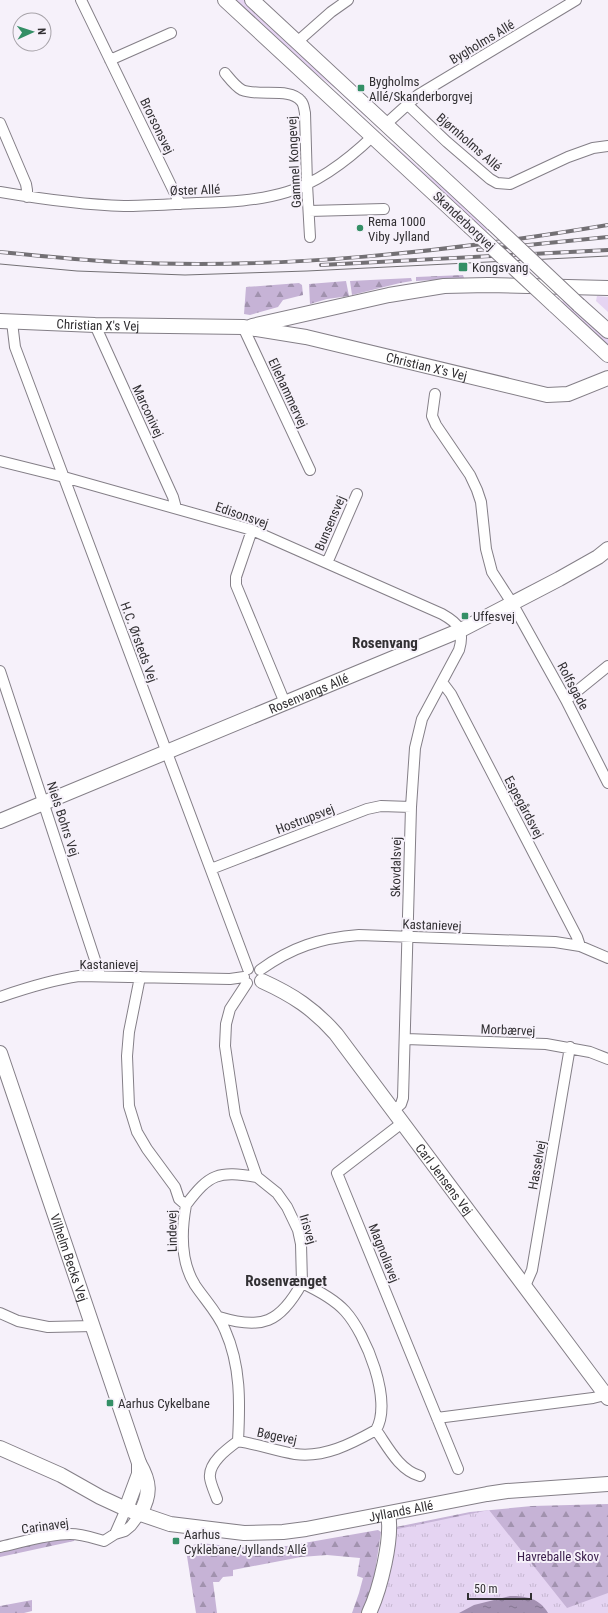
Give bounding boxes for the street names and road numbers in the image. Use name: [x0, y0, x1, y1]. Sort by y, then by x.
street label: Bygholms Allé: [447, 17, 517, 67]
street label: Brorsonsvej: [137, 95, 177, 157]
street label: Bjørnholms Allé: [434, 110, 504, 174]
street label: Gammel Kongevej: [284, 115, 304, 208]
street label: Øster Allé: [170, 182, 220, 198]
street label: Skanderborgvej: [430, 188, 498, 254]
street label: Christian X's Vej: [56, 316, 139, 333]
street label: Christian X's Vej: [385, 349, 469, 383]
street label: Ellehammervej: [265, 356, 311, 430]
street label: Marconivej: [129, 382, 167, 440]
street label: Bunsensvej: [312, 493, 348, 553]
street label: Edisonsvej: [214, 499, 270, 531]
street label: H.C. Ørsteds Vej: [118, 600, 160, 684]
street label: Rolfsgade: [554, 660, 592, 712]
street label: Rosenvangs Allé: [267, 670, 351, 716]
street label: Espegårdsvej: [501, 773, 547, 841]
street label: Niels Bohrs Vej: [44, 780, 82, 858]
street label: Hostrupsvej: [274, 801, 336, 837]
street label: Skovdalsvej: [388, 837, 404, 897]
street label: Kastanievej: [402, 916, 462, 934]
street label: Kastanievej: [79, 957, 139, 972]
street label: Morbærvej: [480, 1022, 536, 1038]
street label: Hasselvej: [525, 1139, 549, 1191]
street label: Carl Jensens Vej: [413, 1140, 476, 1218]
street label: Lindevej: [164, 1210, 180, 1252]
street label: Vilhelm Becks Vej: [48, 1212, 91, 1303]
street label: Irisvej: [296, 1212, 320, 1246]
street label: Magnoliavej: [365, 1222, 403, 1285]
street label: Bøgevej: [256, 1424, 298, 1448]
street label: Jyllands Allé: [367, 1497, 434, 1524]
street label: Carinavej: [20, 1515, 70, 1537]

